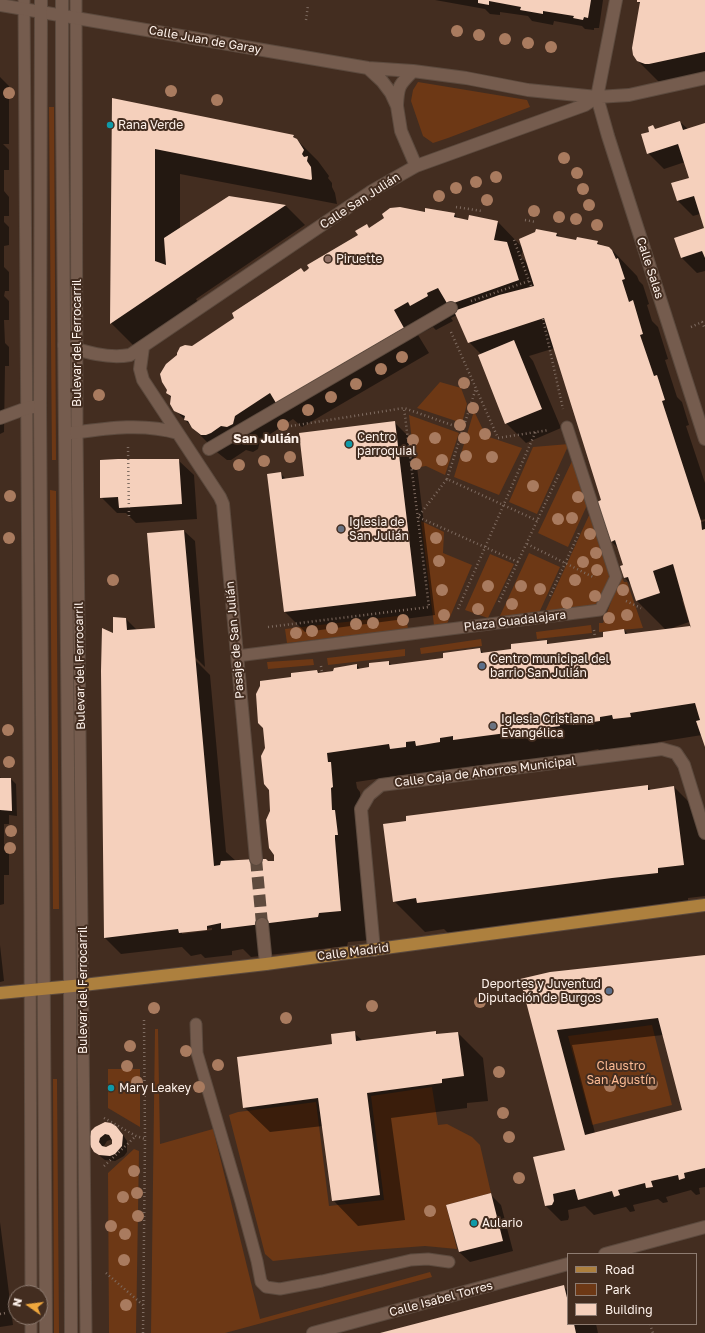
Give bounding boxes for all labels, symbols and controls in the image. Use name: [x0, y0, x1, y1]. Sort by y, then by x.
street label: Calle Juan de Garay: [148, 23, 262, 57]
place label: Rana Verde: [118, 118, 183, 132]
marker: Rana Verde: [105, 120, 115, 130]
street label: Calle San Julián: [317, 170, 403, 232]
street label: Calle Salas: [633, 235, 667, 301]
place label: Piruette: [336, 252, 382, 266]
marker: Piruette: [323, 254, 333, 264]
street label: Bulevar del Ferrocarril: [70, 279, 84, 407]
place label: Centro parroquial: [357, 430, 416, 458]
district label: San Julián: [233, 431, 299, 447]
marker: Centro parroquial: [344, 439, 354, 449]
place label: Iglesia de San Julián: [349, 515, 409, 543]
marker: Iglesia de San Julián: [336, 524, 346, 534]
street label: Pasaje de San Julián: [223, 581, 247, 699]
street label: Bulevar del Ferrocarril: [72, 602, 88, 730]
street label: Plaza Guadalajara: [463, 608, 567, 634]
place label: Centro municipal del barrio San Julián: [490, 652, 609, 680]
marker: Centro municipal del barrio San Julián: [477, 661, 487, 671]
place label: Iglesia Cristiana Evangélica: [501, 712, 594, 740]
marker: Iglesia Cristiana Evangélica: [488, 721, 498, 731]
street label: Calle Caja de Ahorros Municipal: [394, 754, 576, 790]
street label: Bulevar del Ferrocarril: [76, 926, 90, 1054]
street label: Calle Madrid: [316, 940, 390, 964]
place label: Deportes y Juventud Diputación de Burgos: [478, 977, 601, 1005]
marker: Deportes y Juventud Diputación de Burgos: [604, 986, 614, 996]
park label: Claustro San Agustín: [586, 1059, 656, 1087]
place label: Mary Leakey: [119, 1081, 191, 1095]
marker: Mary Leakey: [106, 1083, 116, 1093]
place label: Aulario: [482, 1216, 523, 1230]
marker: Aulario: [469, 1218, 479, 1228]
legend: [567, 1253, 697, 1325]
text: Road: [605, 1262, 634, 1277]
street label: Calle Isabel Torres: [388, 1278, 494, 1320]
text: Park: [605, 1282, 631, 1297]
north arrow: [8, 1285, 48, 1325]
text: N: [10, 1297, 24, 1308]
text: Building: [605, 1302, 653, 1317]

